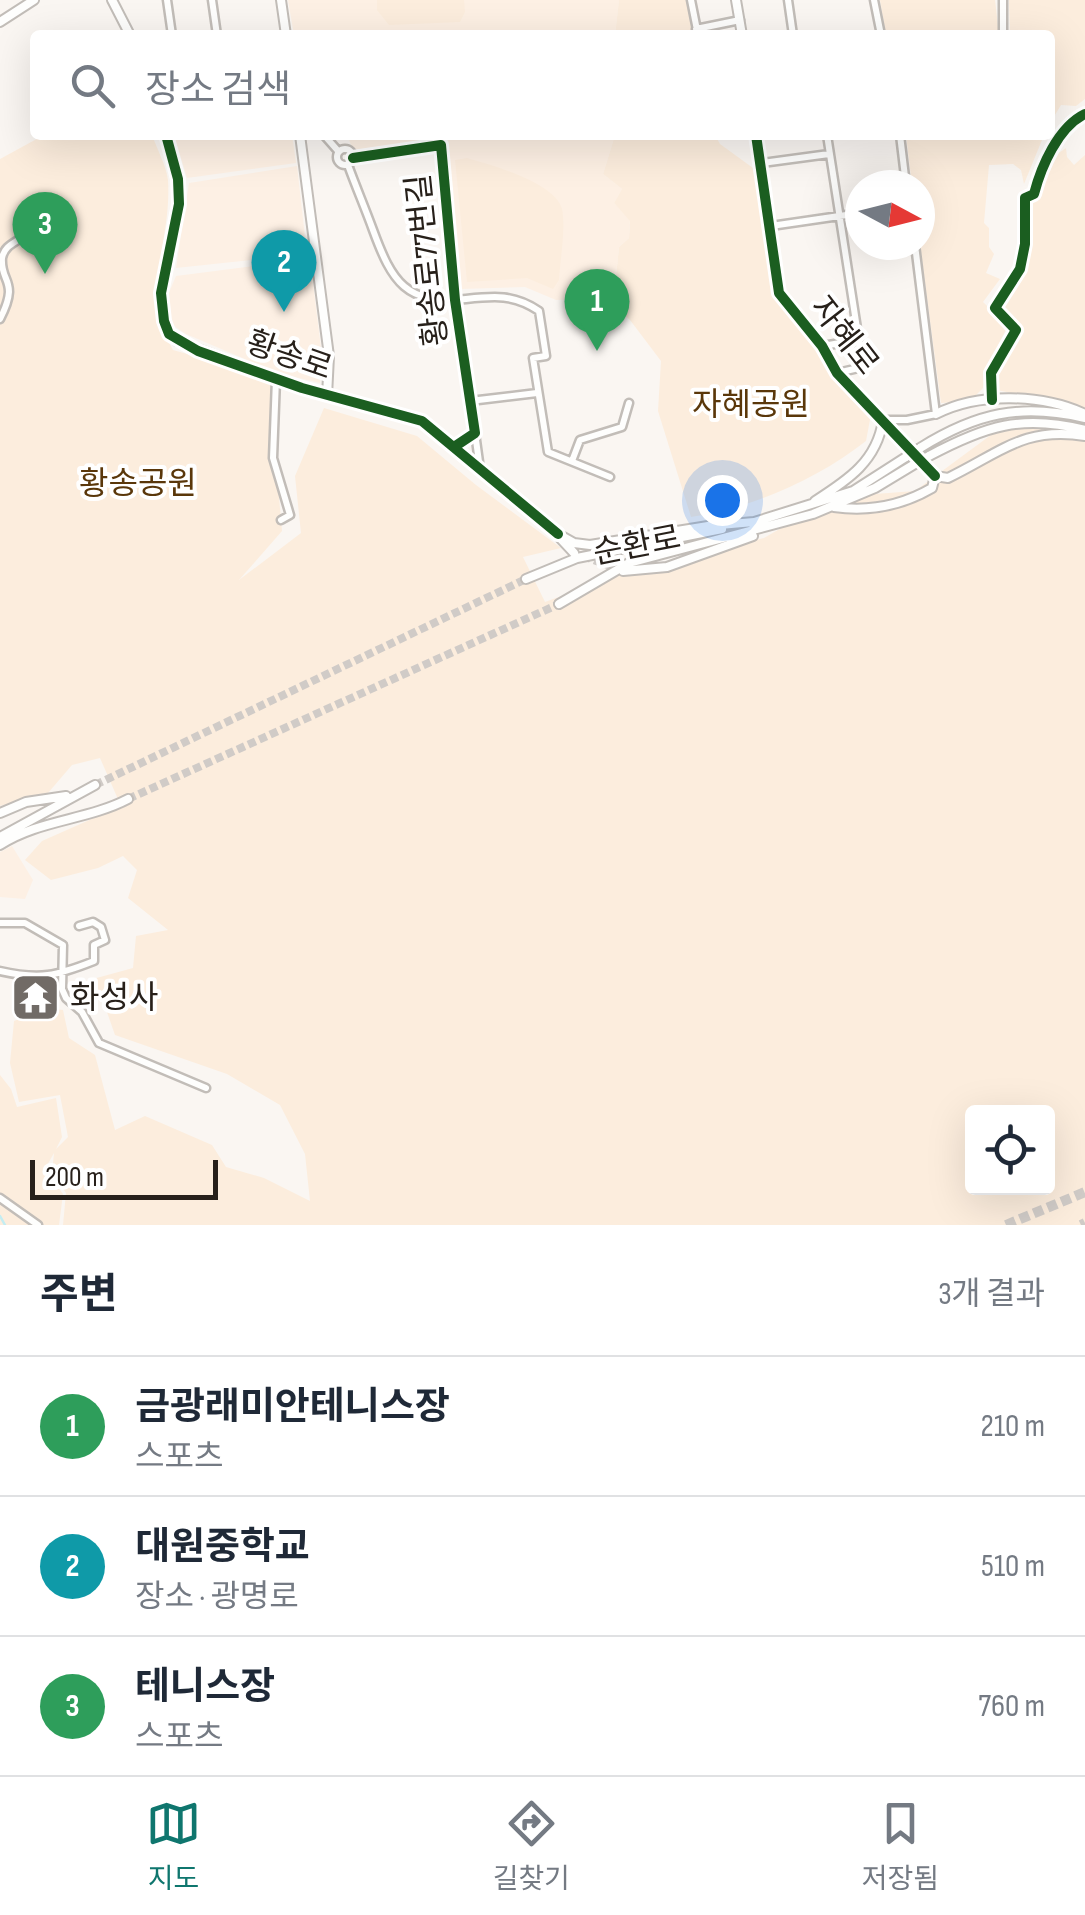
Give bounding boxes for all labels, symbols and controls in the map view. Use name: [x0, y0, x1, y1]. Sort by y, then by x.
search box: [30, 30, 1055, 140]
icon: search: [65, 58, 120, 113]
text: 장소 검색: [145, 68, 291, 113]
north arrow: [845, 170, 935, 260]
street label: 황송로77번길: [400, 172, 456, 348]
pin: 3: [12, 192, 78, 274]
pin: 2: [252, 230, 316, 312]
pin: 1: [564, 268, 630, 351]
street label: 자혜로: [801, 289, 887, 383]
street label: 황송로: [241, 323, 337, 389]
park label: 자혜공원: [692, 386, 810, 425]
park label: 황송공원: [79, 465, 197, 504]
your location: [697, 475, 748, 526]
street label: 순환로: [590, 518, 684, 574]
temple icon: 화성사: [9, 972, 61, 1024]
place label: 화성사: [70, 979, 158, 1018]
map controls: [965, 1105, 1055, 1195]
button: locate: [965, 1105, 1055, 1195]
scale bar: [30, 1155, 218, 1200]
text: 200 m: [45, 1161, 104, 1194]
text: 주변: [40, 1270, 117, 1321]
text: 3개 결과: [938, 1275, 1045, 1314]
text: 금광래미안테니스장: [135, 1385, 450, 1430]
text: 1: [66, 1407, 79, 1446]
text: 210 m: [981, 1407, 1045, 1446]
text: 스포츠: [135, 1438, 223, 1477]
text: 대원중학교: [135, 1525, 310, 1570]
text: 2: [65, 1547, 80, 1586]
text: 510 m: [981, 1547, 1045, 1586]
text: 장소 · 광명로: [135, 1578, 299, 1617]
text: 테니스장: [135, 1665, 275, 1710]
text: 3: [65, 1687, 80, 1726]
text: 760 m: [978, 1687, 1045, 1726]
text: 스포츠: [135, 1718, 223, 1757]
tab: 지도: [146, 1796, 201, 1896]
tab: 길찾기: [493, 1796, 570, 1896]
tab: 저장됨: [862, 1796, 939, 1896]

